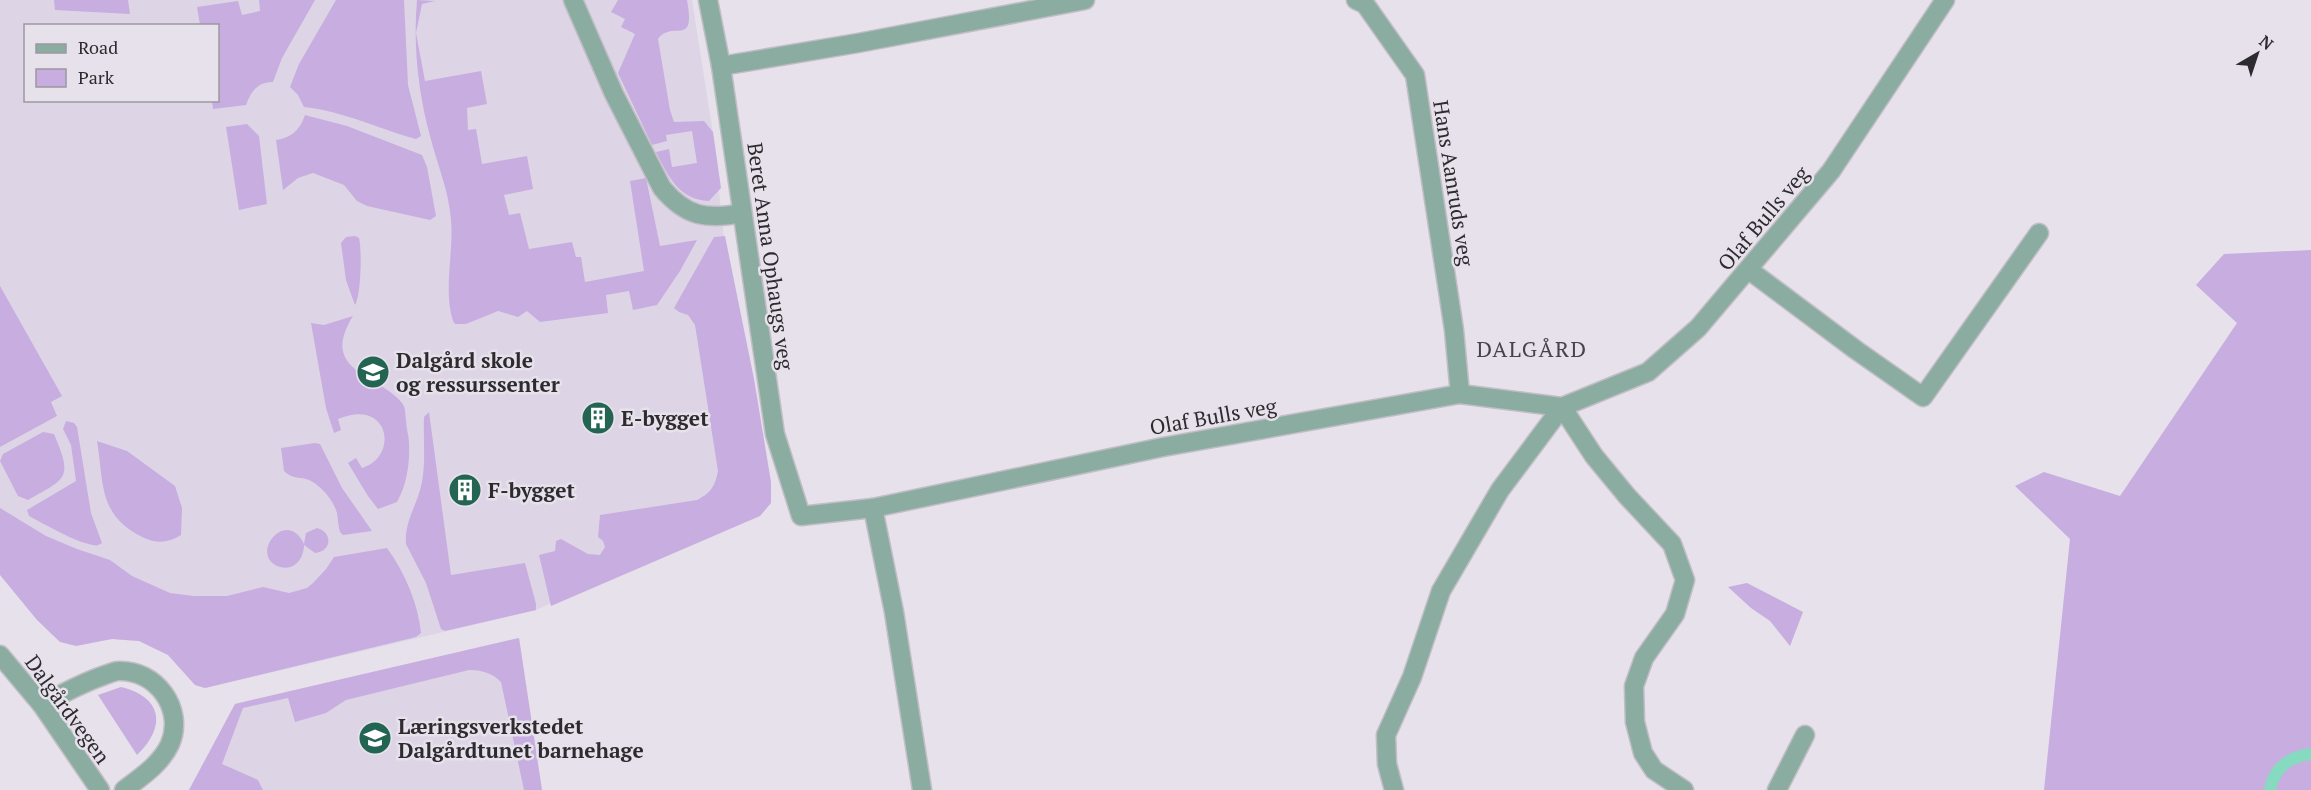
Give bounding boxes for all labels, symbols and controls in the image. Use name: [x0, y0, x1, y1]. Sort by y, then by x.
legend: [24, 24, 219, 102]
north arrow: [2227, 24, 2287, 84]
text: N: [2255, 30, 2278, 55]
text: Road: [78, 35, 118, 59]
text: Park: [78, 65, 115, 89]
street label: Hans Aanruds veg: [1427, 98, 1481, 269]
street label: Beret Anna Ophaugs veg: [741, 141, 801, 372]
street label: Olaf Bulls veg: [1711, 159, 1816, 276]
district label: DALGÅRD: [1476, 334, 1588, 363]
place label: Dalgård skole og ressurssenter: [396, 346, 560, 398]
school or university icon: Dalgård skole og ressurssenter: [355, 354, 391, 390]
street label: Olaf Bulls veg: [1147, 391, 1280, 441]
building icon: E-bygget: [580, 400, 616, 436]
place label: E-bygget: [621, 404, 709, 432]
building icon: F-bygget: [447, 472, 483, 508]
place label: F-bygget: [488, 476, 576, 504]
street label: Dalgårdvegen: [19, 649, 117, 769]
place label: Læringsverkstedet Dalgårdtunet barnehage: [398, 712, 644, 764]
school or university icon: Læringsverkstedet Dalgårdtunet barnehage: [357, 720, 393, 756]

